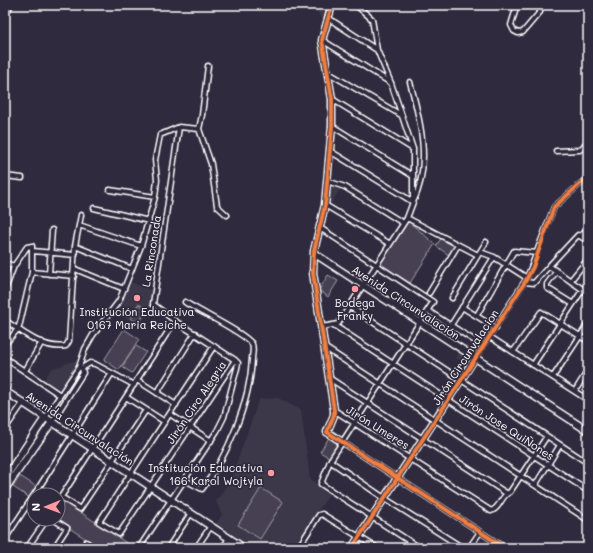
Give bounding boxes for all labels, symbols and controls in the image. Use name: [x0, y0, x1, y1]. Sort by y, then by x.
street label: La Rinconada: [138, 214, 164, 288]
street label: Avenida Circunvalación: [349, 261, 463, 343]
marker: Bodega Franky: [350, 284, 360, 294]
marker: Institución Educativa 0167 Maria Reiche: [132, 293, 142, 303]
place label: Bodega Franky: [335, 295, 375, 323]
place label: Institución Educativa 0167 Maria Reiche: [80, 304, 195, 332]
street label: Jirón Circunvalacion: [428, 306, 502, 408]
street label: Jirón Ciro Alegria: [163, 357, 229, 446]
street label: Avenida Circunvalación: [23, 387, 137, 469]
street label: Jirón Jose QuiÑones: [457, 391, 557, 463]
street label: Jirón Umeres: [344, 402, 412, 452]
place label: Institución Educativa 166 Karol Wojtyla: [148, 460, 263, 488]
marker: Institución Educativa 166 Karol Wojtyla: [266, 468, 276, 478]
north arrow: [26, 487, 66, 527]
text: N: [28, 503, 43, 511]

